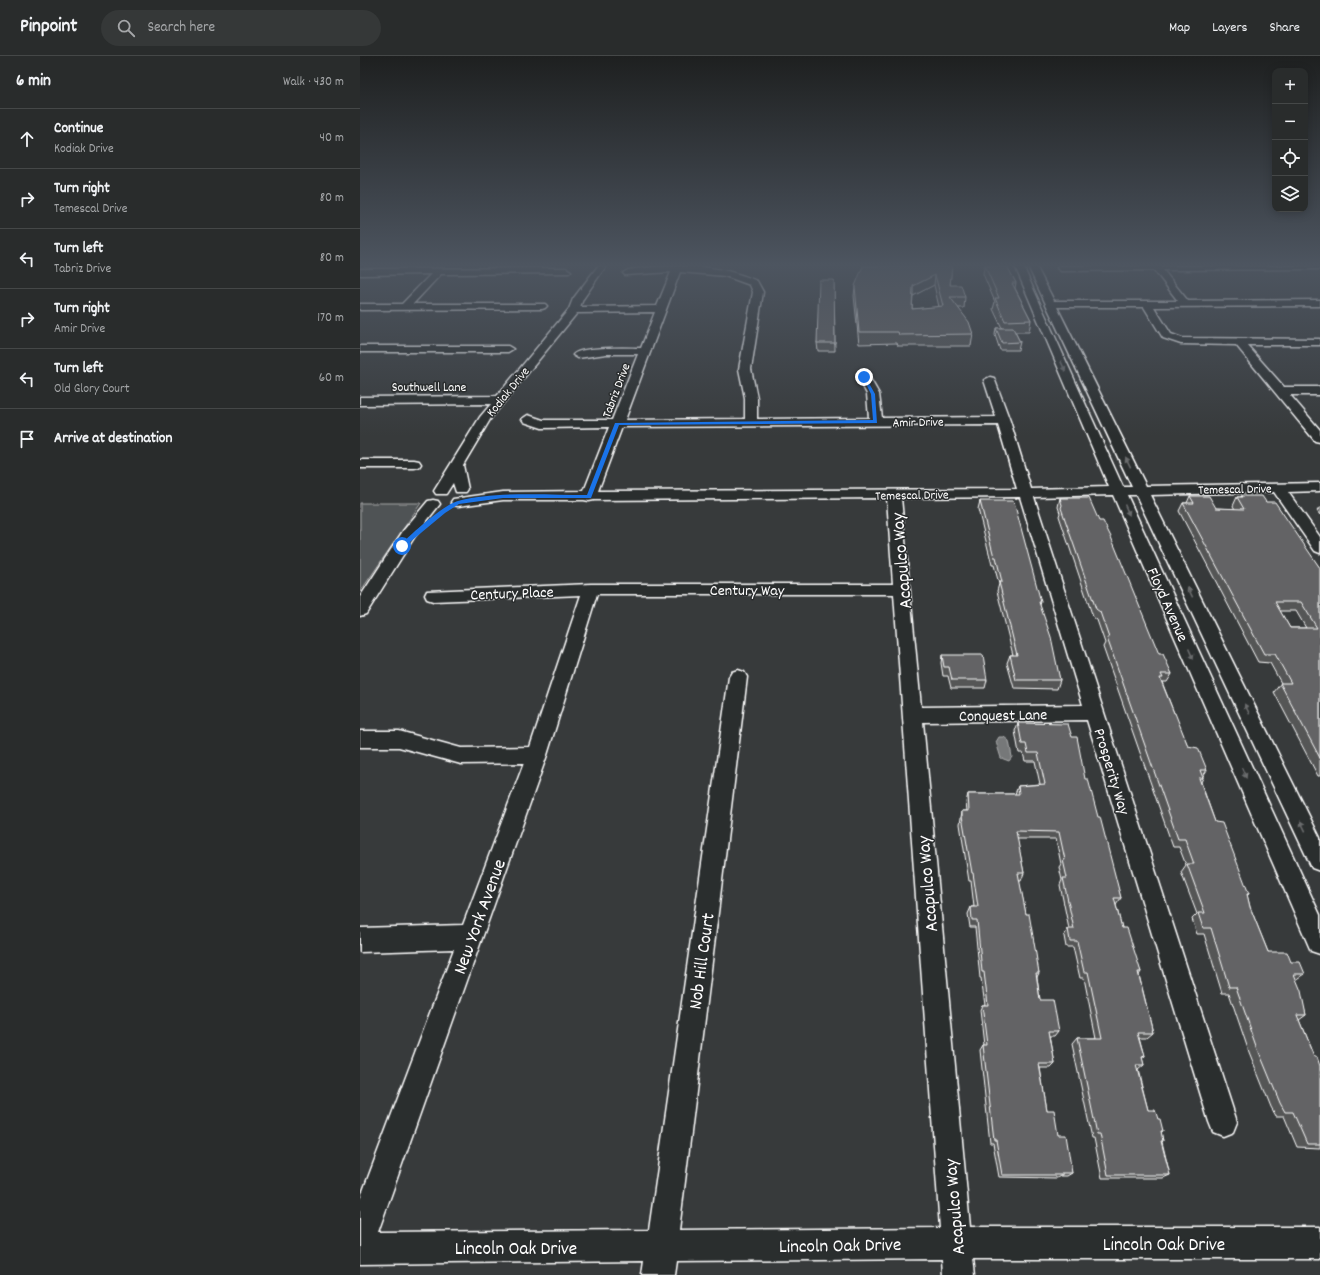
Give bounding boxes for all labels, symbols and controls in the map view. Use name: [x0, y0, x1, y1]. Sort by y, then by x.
search box: [101, 10, 381, 46]
text: Pinpoint: [20, 14, 77, 41]
icon: search: [115, 17, 137, 39]
text: Search here: [147, 17, 215, 39]
text: Map: [1169, 18, 1190, 38]
text: Layers: [1212, 18, 1247, 38]
text: Share: [1269, 18, 1300, 38]
map controls: [1272, 68, 1308, 212]
button: +: [1272, 68, 1308, 104]
text: 6 min: [16, 70, 51, 94]
text: Walk · 430 m: [283, 73, 344, 92]
button: −: [1272, 104, 1308, 140]
text: Continue: [54, 118, 103, 140]
icon: ahead: [16, 128, 38, 150]
text: 40 m: [320, 129, 344, 148]
text: Kodiak Drive: [54, 140, 114, 159]
button: locate: [1272, 140, 1308, 176]
button: layers: [1272, 176, 1308, 212]
text: Turn right: [54, 178, 110, 200]
icon: right: [16, 188, 38, 210]
text: 80 m: [320, 189, 344, 208]
text: Temescal Drive: [54, 200, 128, 219]
text: Turn left: [54, 238, 103, 260]
icon: left: [16, 248, 38, 270]
text: 80 m: [320, 249, 344, 268]
text: Tabriz Drive: [54, 260, 111, 279]
text: Turn right: [54, 298, 110, 320]
icon: right: [16, 308, 38, 330]
text: 170 m: [317, 309, 344, 328]
text: Amir Drive: [54, 320, 105, 339]
text: Turn left: [54, 358, 103, 380]
one-way arrow: [1060, 360, 1066, 371]
street label: Tabriz Drive: [598, 361, 637, 421]
street label: Kodiak Drive: [483, 363, 535, 422]
icon: left: [16, 368, 38, 390]
route end: [855, 368, 873, 386]
text: 60 m: [319, 369, 344, 388]
street label: Southwell Lane: [392, 379, 466, 398]
text: Old Glory Court: [54, 380, 130, 399]
street label: Amir Drive: [892, 414, 944, 433]
icon: arrive: [16, 428, 38, 450]
text: Arrive at destination: [54, 428, 172, 450]
one-way arrow: [1124, 456, 1131, 468]
street label: Temescal Drive: [1198, 480, 1272, 501]
street label: Temescal Drive: [875, 486, 949, 507]
one-way arrow: [1124, 504, 1130, 516]
street label: Acapulco Way: [886, 511, 921, 610]
route start: [393, 537, 411, 555]
street label: Floyd Avenue: [1140, 564, 1193, 646]
street label: Century Way: [710, 580, 785, 603]
street label: Century Place: [470, 582, 554, 607]
one-way arrow: [1187, 586, 1193, 597]
one-way arrow: [1188, 649, 1194, 660]
one-way arrow: [1244, 703, 1250, 715]
street label: Conquest Lane: [959, 704, 1047, 729]
street label: Prosperity Way: [1087, 726, 1135, 818]
one-way arrow: [1241, 768, 1247, 779]
one-way arrow: [1300, 820, 1306, 832]
street label: Acapulco Way: [912, 834, 947, 933]
street label: New York Avenue: [448, 856, 515, 979]
street label: Nob Hill Court: [683, 912, 724, 1011]
street label: Acapulco Way: [939, 1157, 974, 1256]
street label: Lincoln Oak Drive: [779, 1233, 901, 1262]
street label: Lincoln Oak Drive: [1103, 1233, 1225, 1260]
street label: Lincoln Oak Drive: [455, 1237, 577, 1264]

